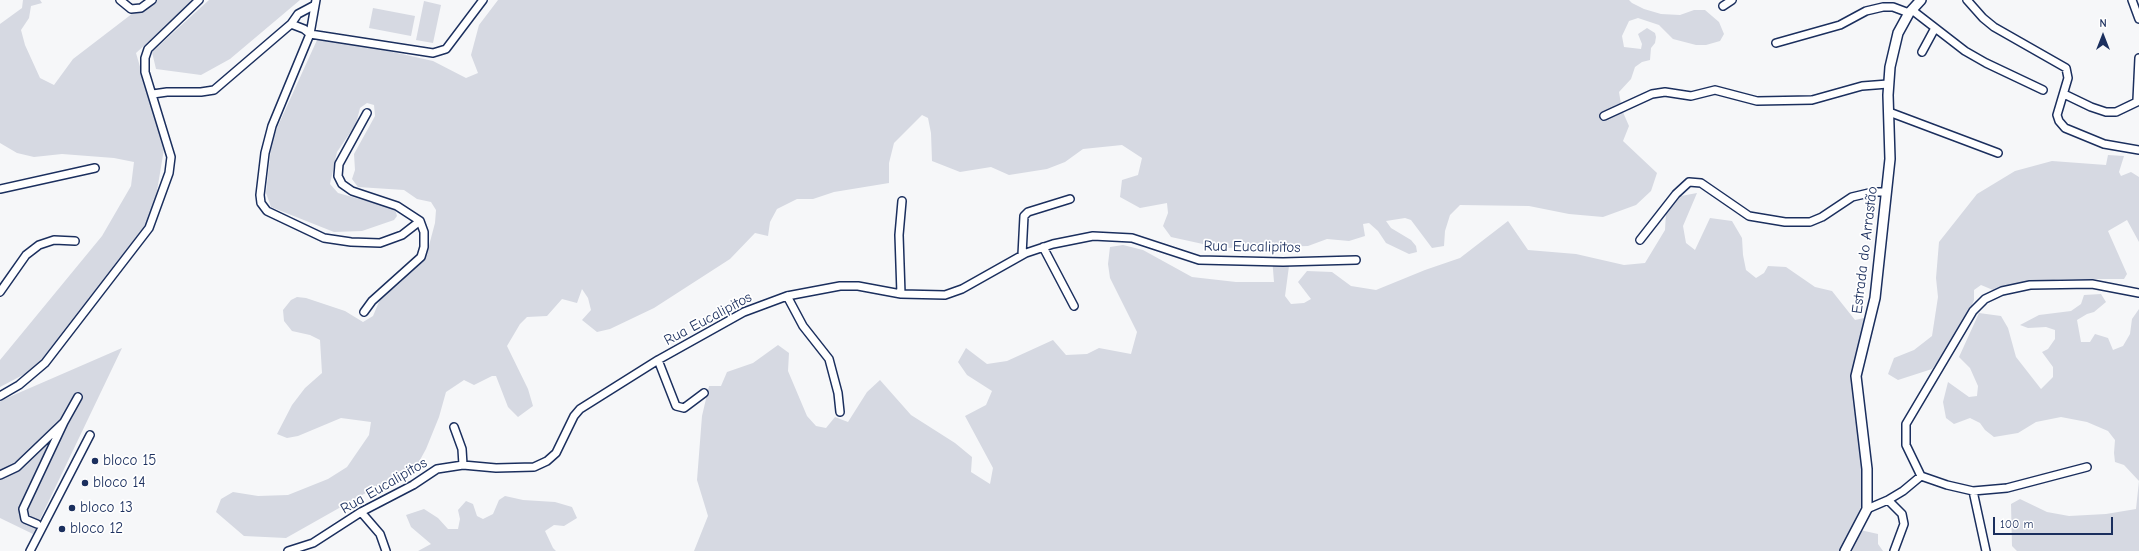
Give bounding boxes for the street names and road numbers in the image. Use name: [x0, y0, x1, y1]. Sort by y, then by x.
street label: Estrada do Arrastão: [1848, 185, 1882, 315]
street label: Rua Eucalipitos: [1203, 237, 1301, 257]
street label: Rua Eucalipitos: [661, 288, 755, 350]
street label: Rua Eucalipitos: [337, 454, 431, 518]

